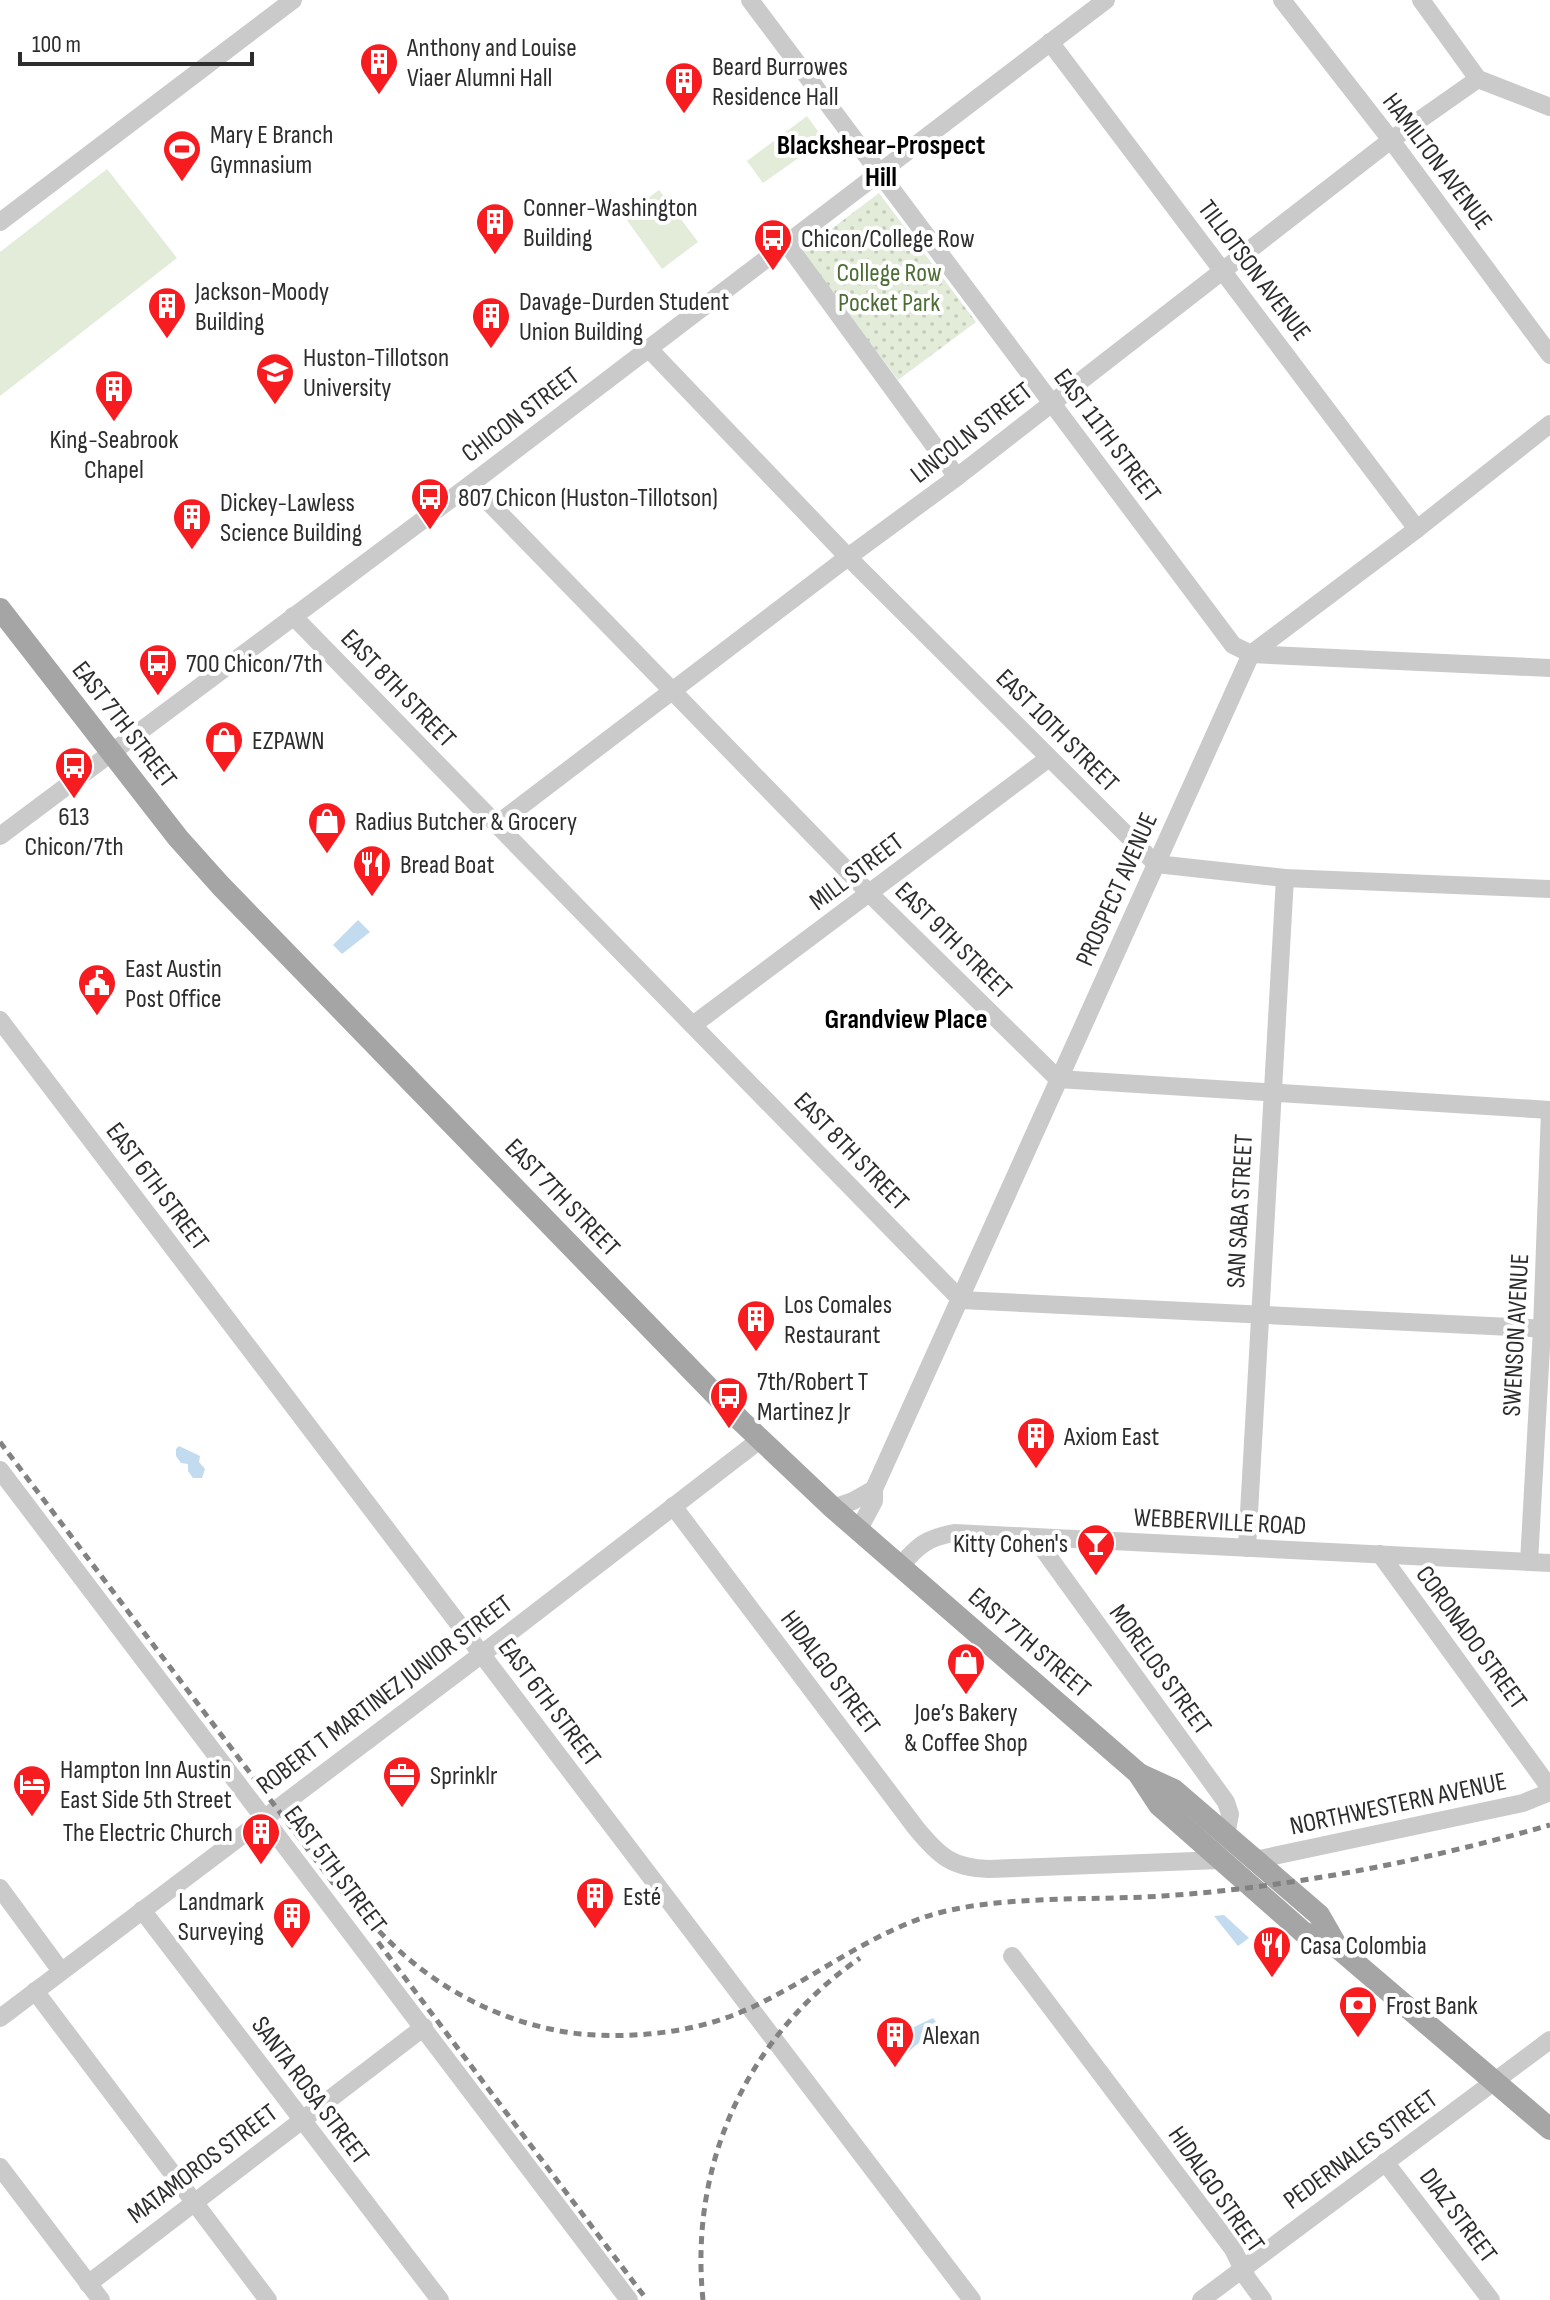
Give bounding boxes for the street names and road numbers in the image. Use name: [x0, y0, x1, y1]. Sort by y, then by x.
street label: HAMILTON AVENUE: [1375, 88, 1498, 236]
street label: TILLOTSON AVENUE: [1191, 194, 1317, 347]
street label: CHICON STREET: [456, 361, 586, 469]
street label: EAST 11TH STREET: [1047, 363, 1167, 509]
street label: LINCOLN STREET: [905, 376, 1039, 490]
street label: EAST 8TH STREET: [334, 624, 462, 755]
street label: EAST 7TH STREET: [65, 656, 183, 794]
street label: EAST 10TH STREET: [989, 663, 1125, 799]
street label: PROSPECT AVENUE: [1070, 808, 1165, 971]
street label: MILL STREET: [804, 827, 910, 918]
street label: EAST 9TH STREET: [888, 876, 1018, 1006]
street label: EAST 8TH STREET: [787, 1087, 915, 1218]
street label: EAST 6TH STREET: [99, 1117, 215, 1257]
street label: EAST 7TH STREET: [498, 1133, 626, 1263]
street label: SAN SABA STREET: [1221, 1133, 1260, 1289]
street label: SWENSON AVENUE: [1497, 1253, 1536, 1417]
street label: WEBBERVILLE ROAD: [1133, 1502, 1307, 1542]
street label: CORONADO STREET: [1408, 1560, 1533, 1716]
street label: EAST 7TH STREET: [962, 1582, 1096, 1705]
street label: ROBERT T MARTINEZ JUNIOR STREET: [251, 1589, 519, 1801]
street label: MORELOS STREET: [1102, 1599, 1217, 1741]
street label: HIDALGO STREET: [773, 1605, 886, 1741]
street label: EAST 6TH STREET: [491, 1633, 607, 1773]
street label: NORTHWESTERN AVENUE: [1287, 1766, 1509, 1843]
street label: EAST 5TH STREET: [277, 1800, 393, 1940]
street label: SANTA ROSA STREET: [244, 2011, 375, 2171]
street label: PEDERNALES STREET: [1278, 2084, 1444, 2216]
street label: MATAMOROS STREET: [122, 2098, 284, 2231]
street label: HIDALGO STREET: [1161, 2121, 1271, 2259]
street label: DIAZ STREET: [1412, 2163, 1503, 2269]

